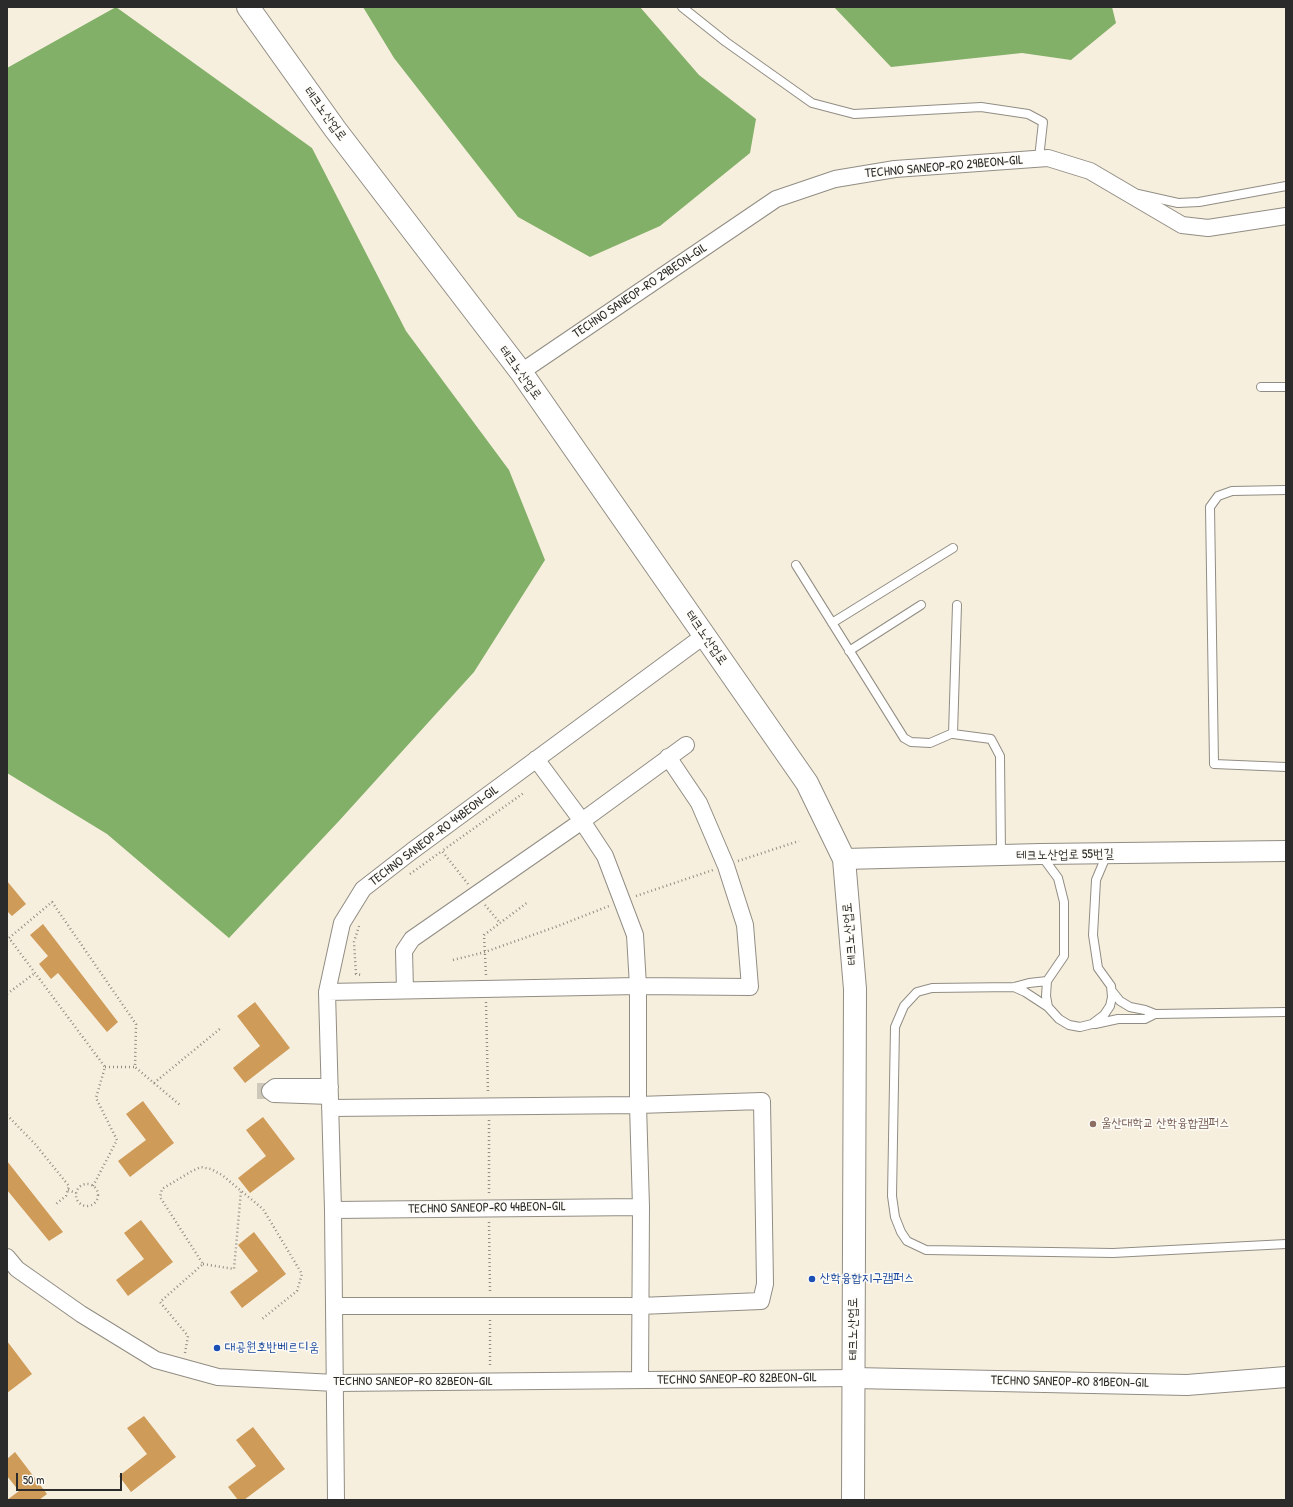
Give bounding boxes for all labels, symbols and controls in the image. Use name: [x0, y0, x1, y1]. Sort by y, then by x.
street label: 테크노산업로: [300, 84, 350, 144]
street label: TECHNO SANEOP-RO 29BEON-GIL: [864, 152, 1024, 182]
street label: TECHNO SANEOP-RO 29BEON-GIL: [570, 240, 710, 342]
street label: 테크노산업로: [495, 343, 545, 403]
street label: 테크노산업로: [682, 608, 730, 668]
street label: TECHNO SANEOP-RO 44BEON-GIL: [366, 782, 502, 890]
street label: 테크노산업로 55번길: [1016, 846, 1114, 864]
street label: 테크노산업로: [839, 902, 861, 966]
place label: 울산대학교 산학융합캠퍼스: [1101, 1116, 1230, 1132]
marker: 울산대학교 산학융합캠퍼스: [1088, 1119, 1098, 1129]
street label: TECHNO SANEOP-RO 44BEON-GIL: [408, 1199, 566, 1217]
place label: 산학융합지구캠퍼스: [820, 1271, 914, 1287]
marker: 산학융합지구캠퍼스: [807, 1274, 817, 1284]
street label: 테크노산업로: [846, 1298, 862, 1360]
place label: 대공원호반베르디움: [225, 1340, 319, 1356]
marker: 대공원호반베르디움: [212, 1343, 222, 1353]
street label: TECHNO SANEOP-RO 82BEON-GIL: [657, 1370, 817, 1388]
street label: TECHNO SANEOP-RO 81BEON-GIL: [991, 1373, 1149, 1391]
street label: TECHNO SANEOP-RO 82BEON-GIL: [333, 1374, 493, 1390]
scale bar: [18, 1465, 124, 1491]
text: 50 m: [23, 1471, 44, 1488]

